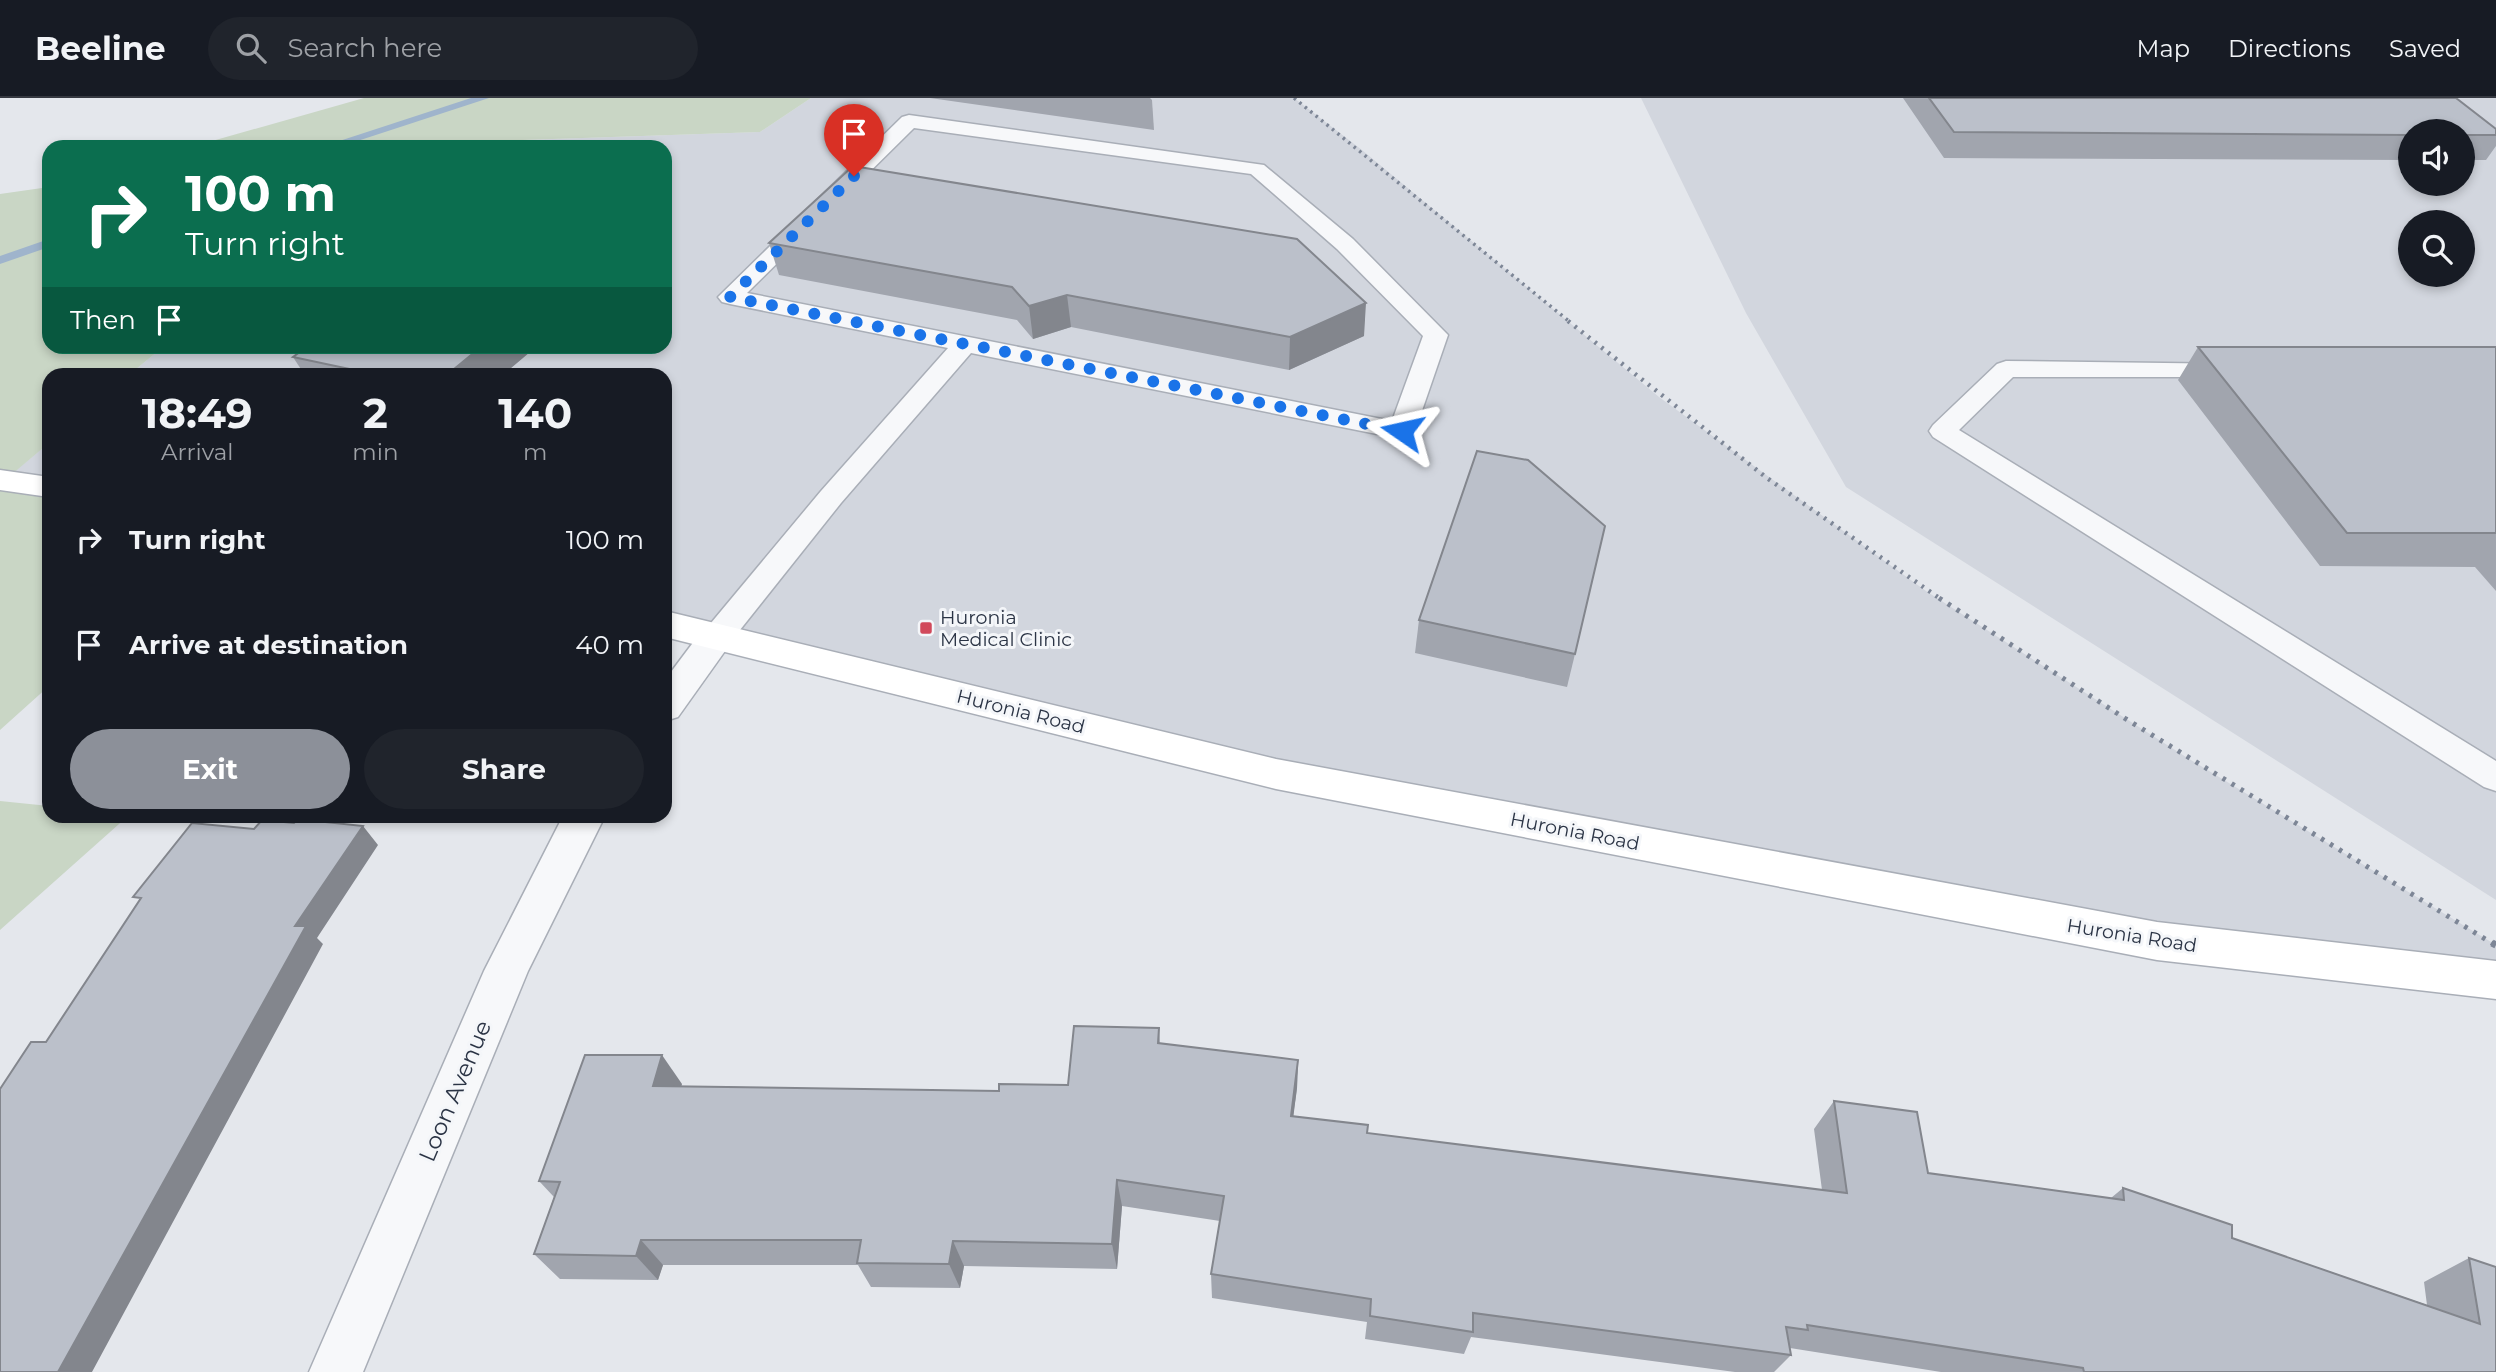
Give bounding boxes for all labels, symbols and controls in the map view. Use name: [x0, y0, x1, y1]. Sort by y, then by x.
search box: [208, 17, 698, 80]
text: Beeline: [35, 28, 166, 68]
icon: search: [232, 29, 270, 67]
text: Search here: [288, 32, 442, 64]
text: Map: [2137, 34, 2190, 63]
text: Directions: [2228, 34, 2351, 63]
text: Saved: [2389, 34, 2461, 63]
pin: [824, 104, 884, 176]
icon: arrive: [835, 115, 873, 153]
map controls: [2398, 119, 2475, 287]
button: sound: [2398, 119, 2475, 196]
text: 100 m: [185, 164, 336, 223]
icon: right: [70, 168, 161, 259]
button: search: [2398, 210, 2475, 287]
text: Turn right: [185, 224, 345, 263]
icon: arrive: [150, 301, 188, 339]
text: Then: [70, 304, 136, 336]
text: 18:49: [142, 387, 253, 439]
text: 2: [363, 387, 388, 439]
text: 140: [498, 387, 572, 439]
position arrow: [1365, 394, 1439, 468]
text: Arrival: [161, 438, 233, 466]
text: min: [352, 438, 398, 466]
text: m: [523, 438, 547, 466]
icon: right: [70, 521, 108, 559]
text: Turn right: [129, 524, 265, 556]
text: 100 m: [566, 524, 644, 556]
place label: Huronia Medical Clinic: [940, 606, 1072, 651]
marker: Huronia Medical Clinic: [918, 620, 934, 636]
icon: arrive: [70, 626, 108, 664]
text: Arrive at destination: [129, 629, 408, 661]
text: 40 m: [575, 629, 644, 661]
street label: Huronia Road: [954, 684, 1087, 739]
button: Exit: [70, 729, 350, 809]
button: Share: [364, 729, 644, 809]
street label: Huronia Road: [1508, 808, 1642, 855]
street label: Huronia Road: [2065, 914, 2199, 957]
street label: Loon Avenue: [413, 1016, 497, 1166]

